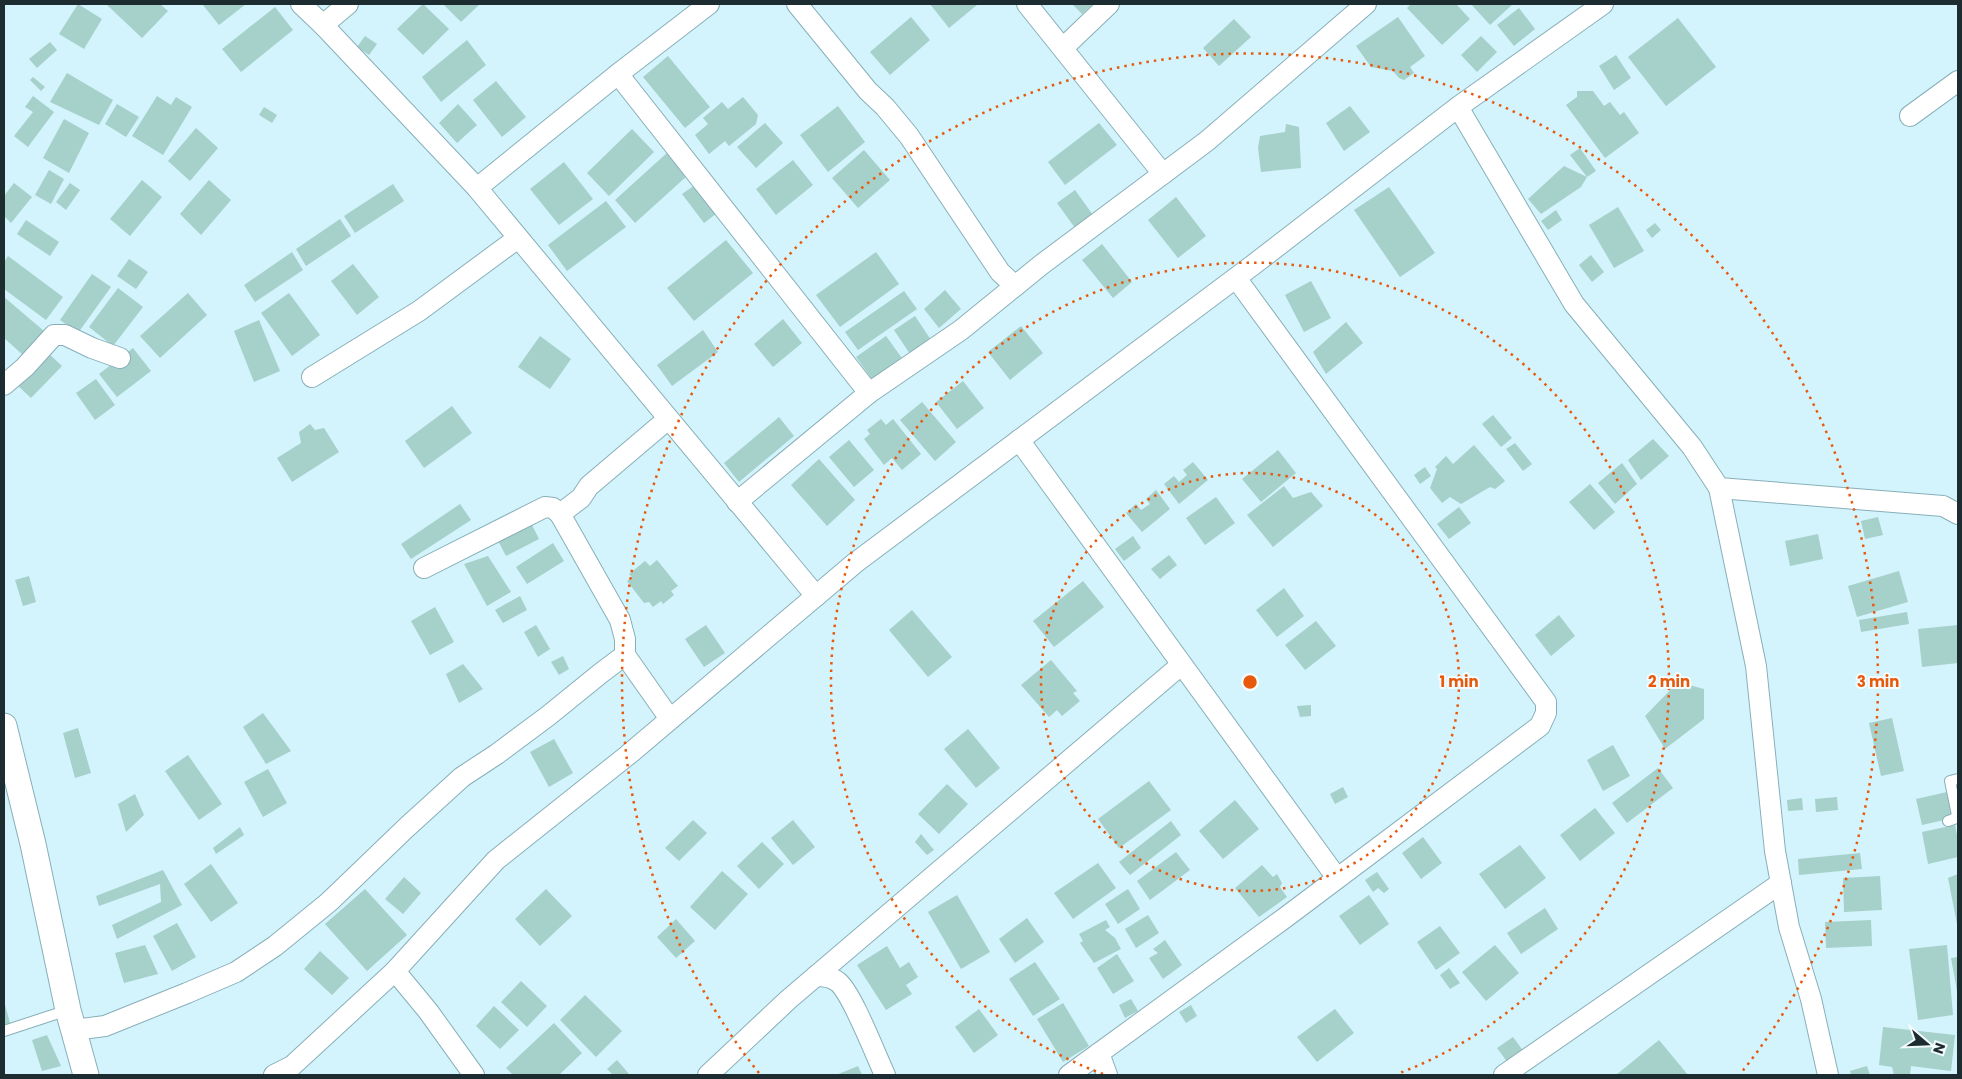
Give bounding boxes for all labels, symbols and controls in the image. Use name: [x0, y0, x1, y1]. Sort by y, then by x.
text: 1 min: [1439, 671, 1479, 692]
text: 2 min: [1648, 671, 1690, 692]
text: 3 min: [1857, 671, 1899, 692]
centre of rings: [1241, 673, 1259, 691]
north arrow: [1902, 1019, 1952, 1069]
text: N: [1928, 1040, 1950, 1056]

